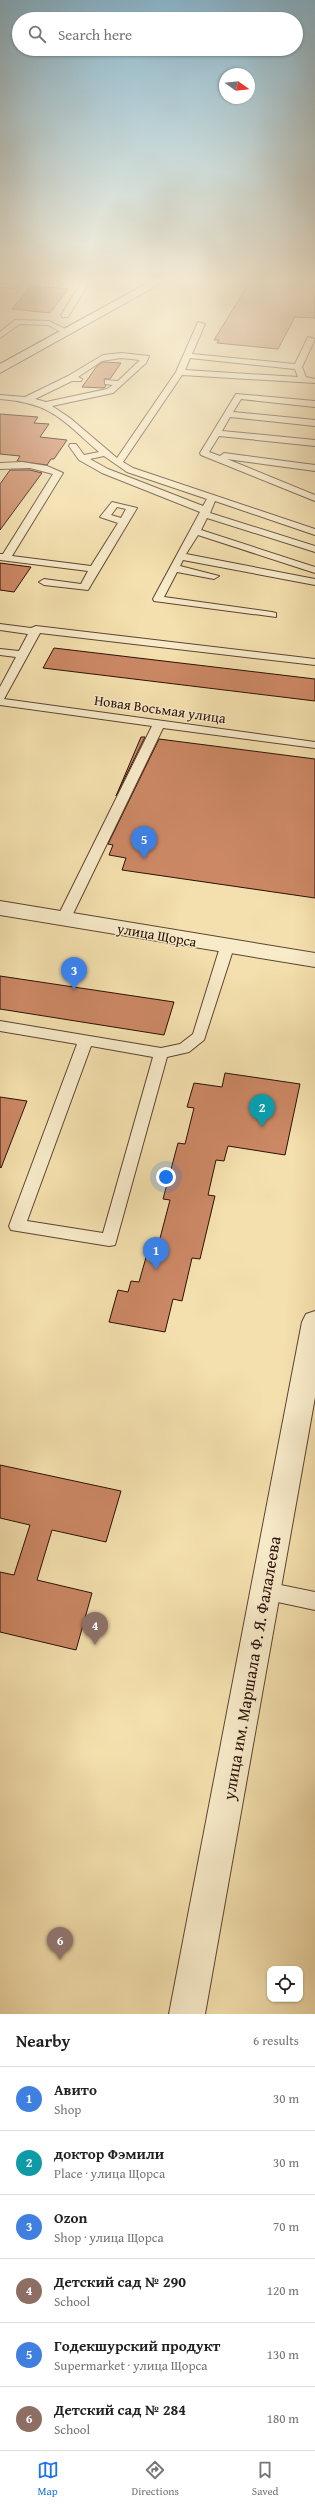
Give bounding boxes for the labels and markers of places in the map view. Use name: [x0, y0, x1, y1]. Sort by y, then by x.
pin: 5: [131, 826, 157, 859]
pin: 3: [61, 957, 87, 990]
pin: 2: [249, 1094, 275, 1127]
pin: 1: [143, 1237, 169, 1270]
pin: 4: [82, 1612, 108, 1645]
pin: 6: [47, 1927, 73, 1960]

